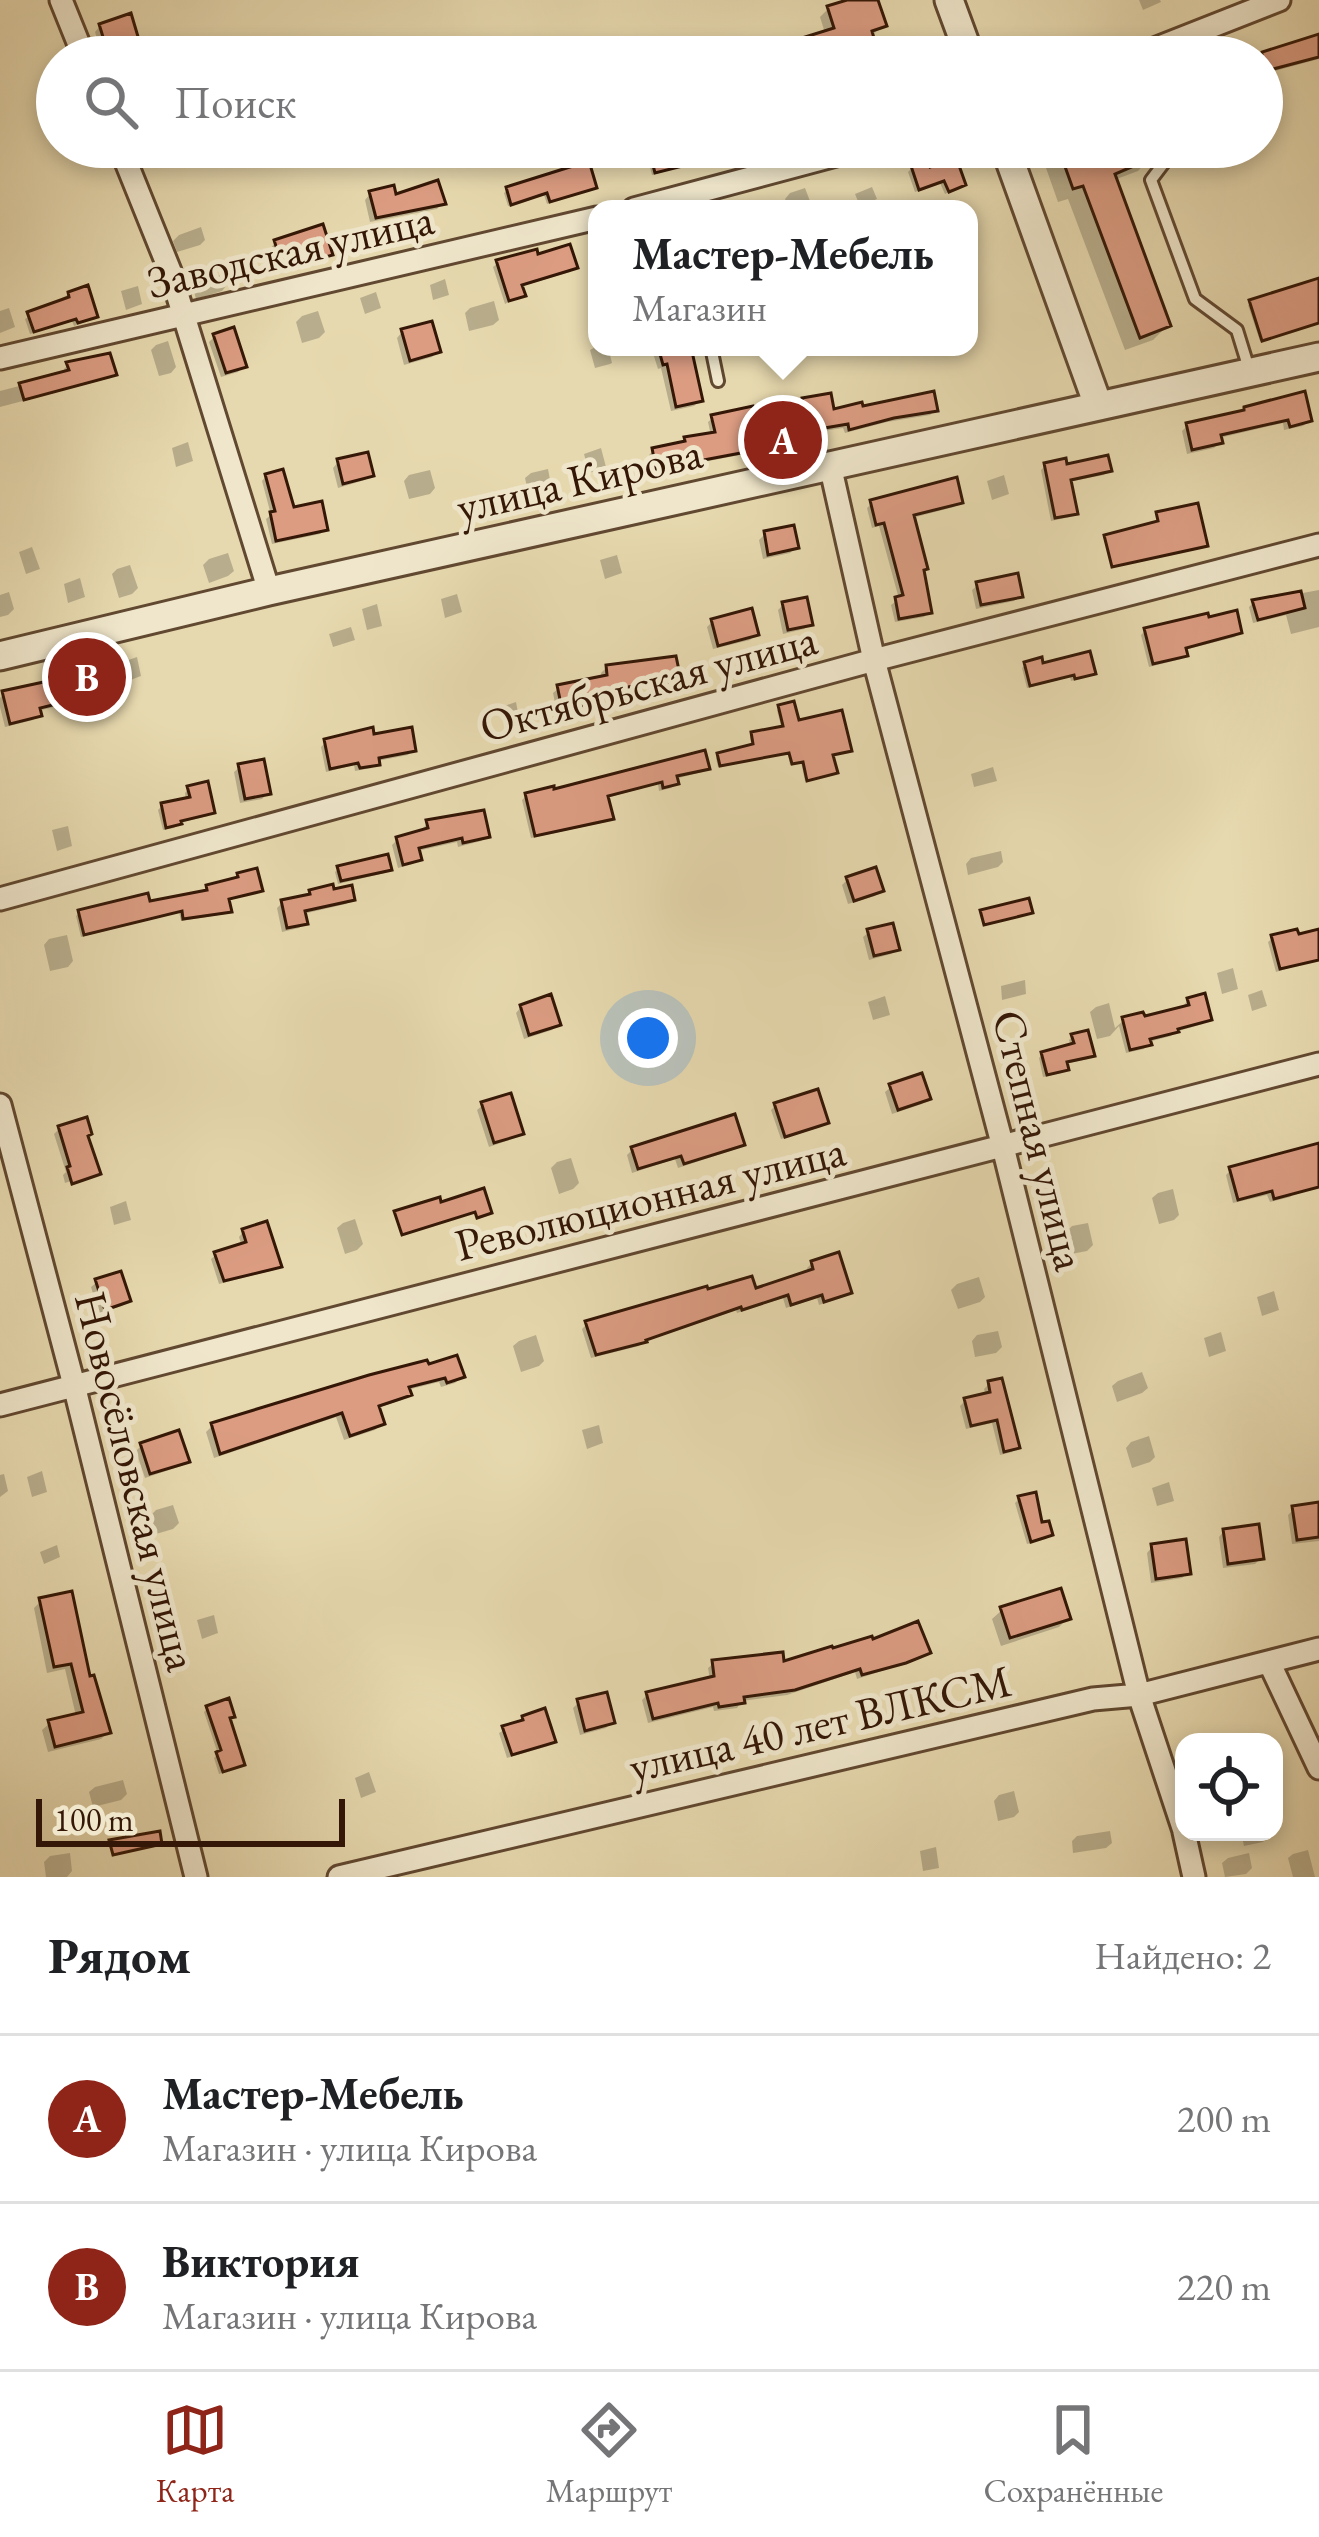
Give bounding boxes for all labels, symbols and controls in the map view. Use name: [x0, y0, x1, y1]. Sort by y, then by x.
search box: [36, 36, 1283, 168]
icon: search: [78, 69, 144, 135]
text: Поиск: [174, 73, 296, 131]
street label: Заводская улица: [141, 189, 439, 311]
popup: [588, 200, 978, 356]
text: Мастер-Мебель: [632, 224, 934, 282]
text: Магазин: [632, 282, 767, 333]
pin: A: [744, 395, 822, 485]
street label: улица Кирова: [451, 423, 707, 535]
street label: Октябрьская улица: [473, 609, 823, 755]
pin: B: [48, 632, 126, 722]
street label: Степная улица: [980, 1004, 1100, 1276]
your location: [618, 1008, 678, 1068]
street label: Революционная улица: [449, 1120, 851, 1274]
street label: Новосёловская улица: [62, 1285, 212, 1677]
street label: улица 40 лет ВЛКСМ: [623, 1651, 1017, 1795]
map controls: [1175, 1733, 1283, 1841]
button: locate: [1175, 1733, 1283, 1841]
scale bar: [36, 1793, 345, 1846]
text: 100 m: [54, 1798, 134, 1841]
text: Рядом: [48, 1922, 191, 1988]
text: Найдено: 2: [1094, 1930, 1271, 1981]
text: Мастер-Мебель: [162, 2064, 464, 2122]
text: A: [73, 2093, 101, 2144]
text: 200 m: [1177, 2093, 1271, 2144]
text: Магазин · улица Кирова: [162, 2122, 537, 2173]
text: Виктория: [162, 2232, 360, 2290]
text: B: [75, 2261, 99, 2312]
text: 220 m: [1177, 2261, 1271, 2312]
text: Магазин · улица Кирова: [162, 2290, 537, 2341]
tab: Карта: [156, 2397, 234, 2512]
tab: Маршрут: [546, 2397, 672, 2512]
tab: Сохранённые: [983, 2397, 1163, 2512]

